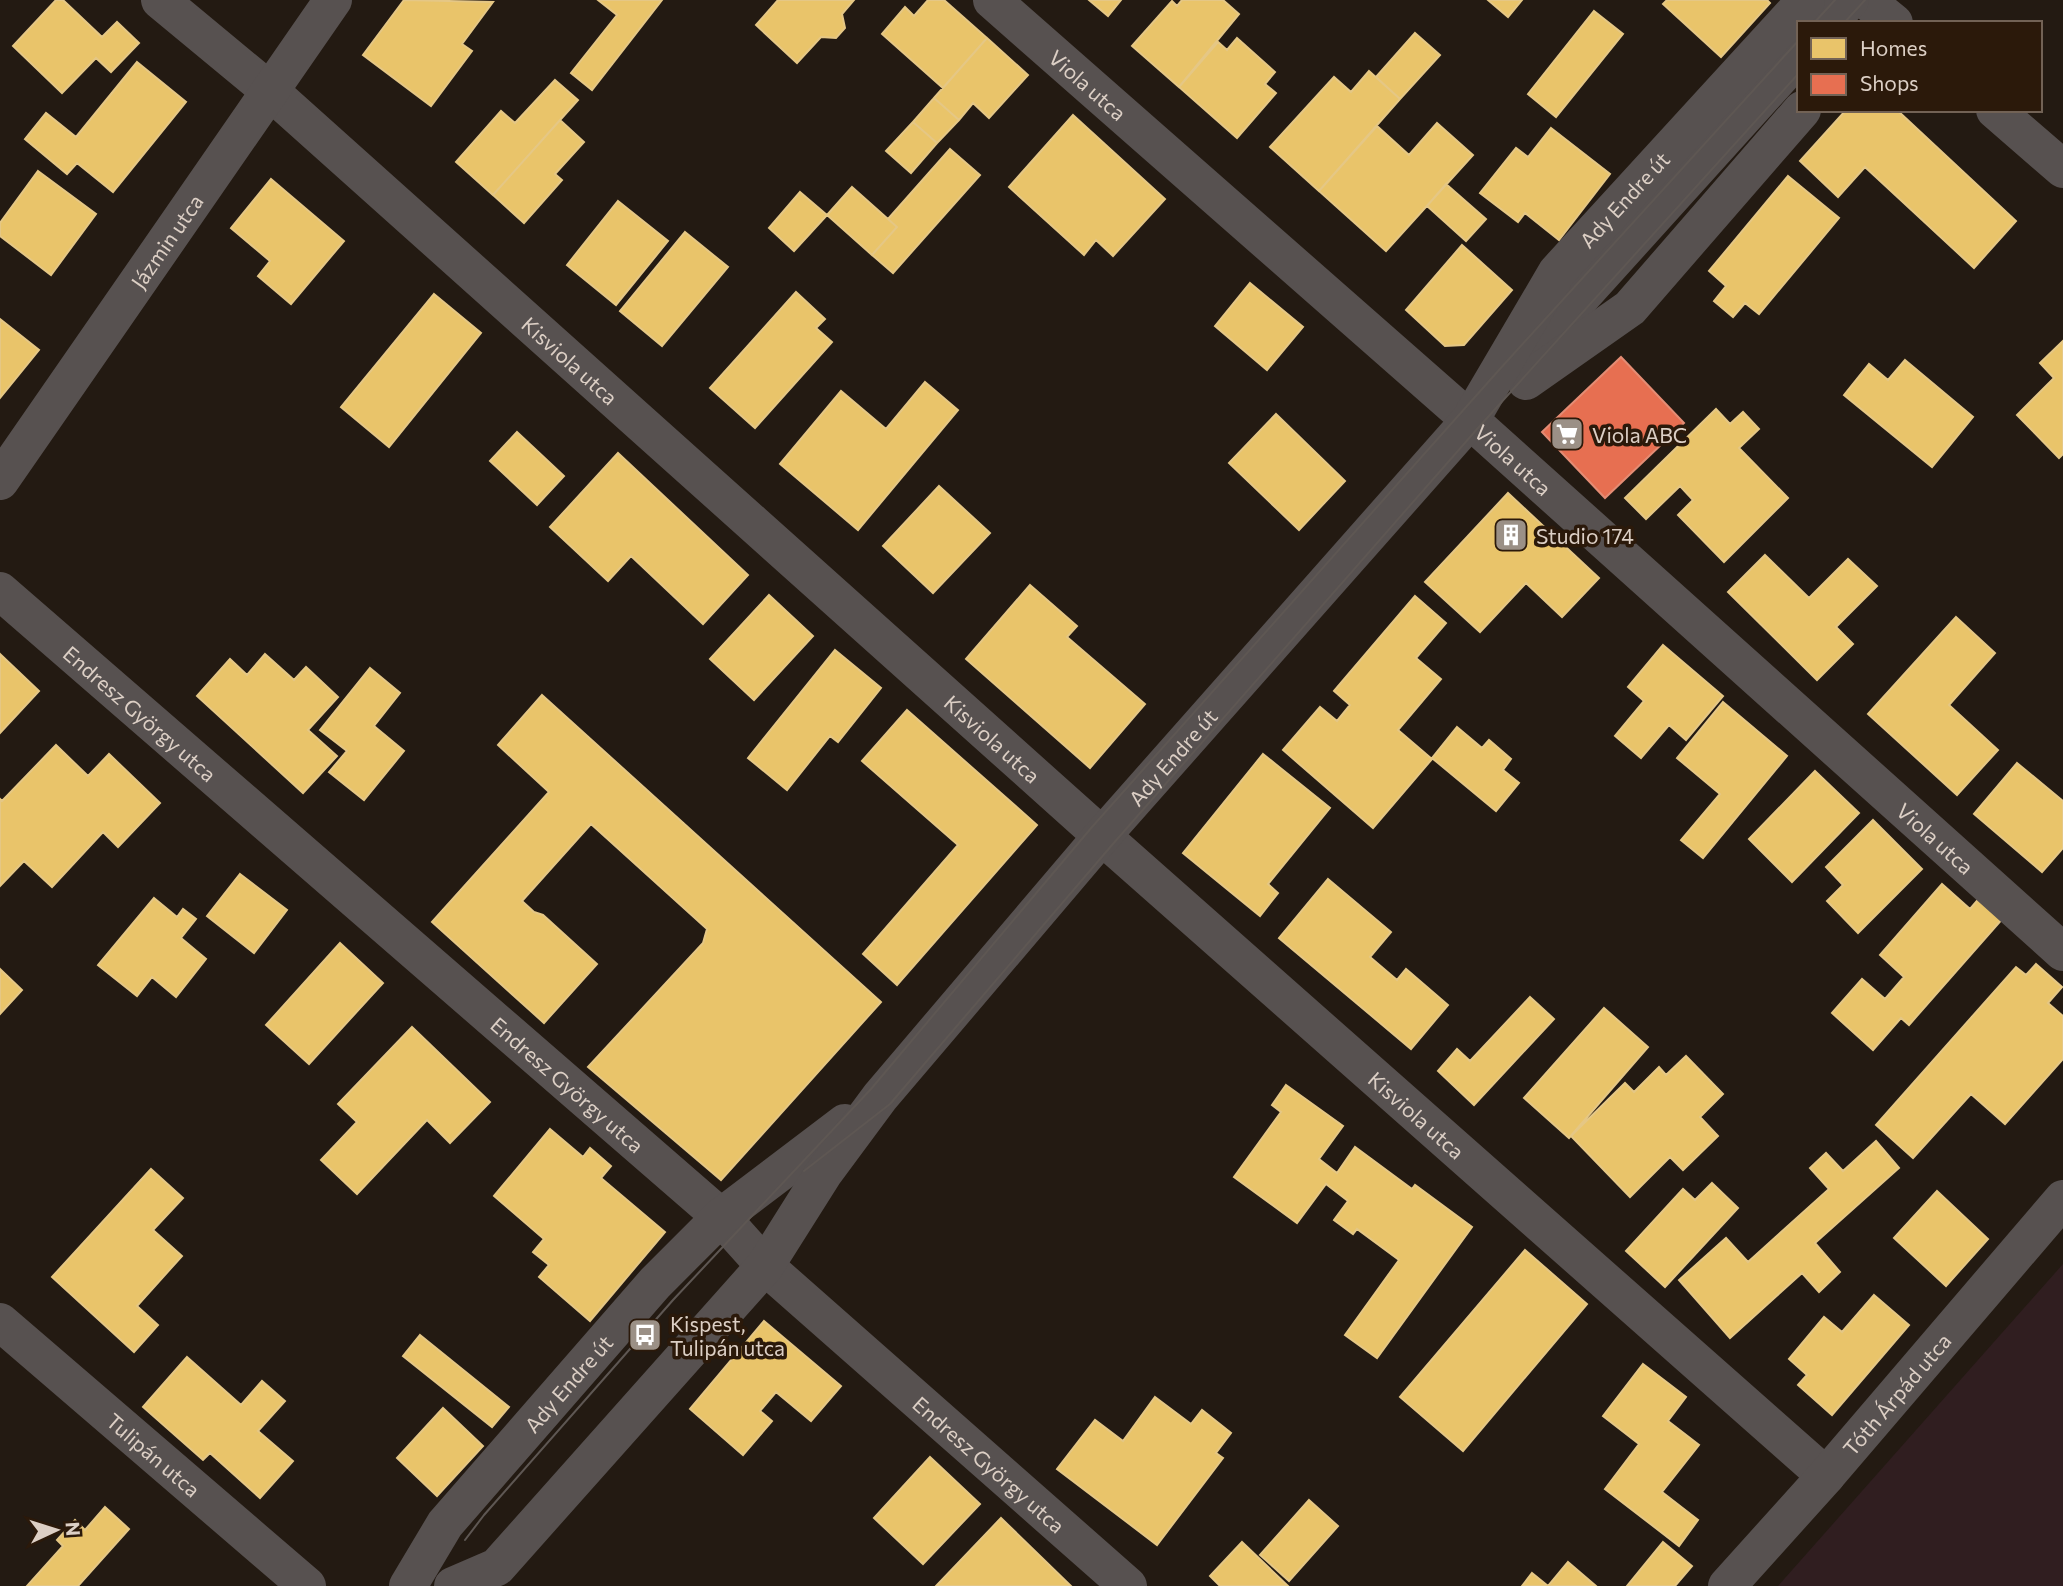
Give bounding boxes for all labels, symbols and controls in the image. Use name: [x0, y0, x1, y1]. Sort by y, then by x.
legend: [1797, 21, 2042, 112]
text: Homes: [1860, 35, 1927, 60]
street label: Viola utca: [1044, 44, 1132, 125]
text: Shops: [1860, 70, 1919, 95]
street label: Ady Endre út: [1574, 146, 1674, 252]
street label: Jázmin utca: [125, 189, 207, 293]
street label: Kisviola utca: [517, 311, 623, 409]
supermarket icon: Viola ABC: [1548, 415, 1586, 453]
street label: Viola utca: [1470, 418, 1557, 500]
place label: Viola ABC: [1592, 422, 1687, 447]
building icon: Studio 174: [1492, 516, 1530, 554]
place label: Studio 174: [1536, 523, 1634, 548]
street label: Endresz György utca: [59, 640, 222, 786]
street label: Kisviola utca: [940, 689, 1046, 787]
street label: Ady Endre út: [1123, 703, 1222, 810]
street label: Viola utca: [1892, 797, 1979, 879]
street label: Endresz György utca: [486, 1011, 649, 1157]
street label: Kisviola utca: [1364, 1066, 1470, 1163]
place label: Kispest, Tulipán utca: [670, 1311, 785, 1360]
bus stop icon: Kispest, Tulipán utca: [626, 1316, 664, 1354]
street label: Tóth Árpád utca: [1837, 1328, 1955, 1460]
street label: Ady Endre út: [518, 1329, 617, 1437]
street label: Endresz György utca: [908, 1390, 1071, 1537]
street label: Tulipán utca: [102, 1407, 206, 1501]
north arrow: [21, 1495, 91, 1565]
text: N: [61, 1521, 85, 1537]

